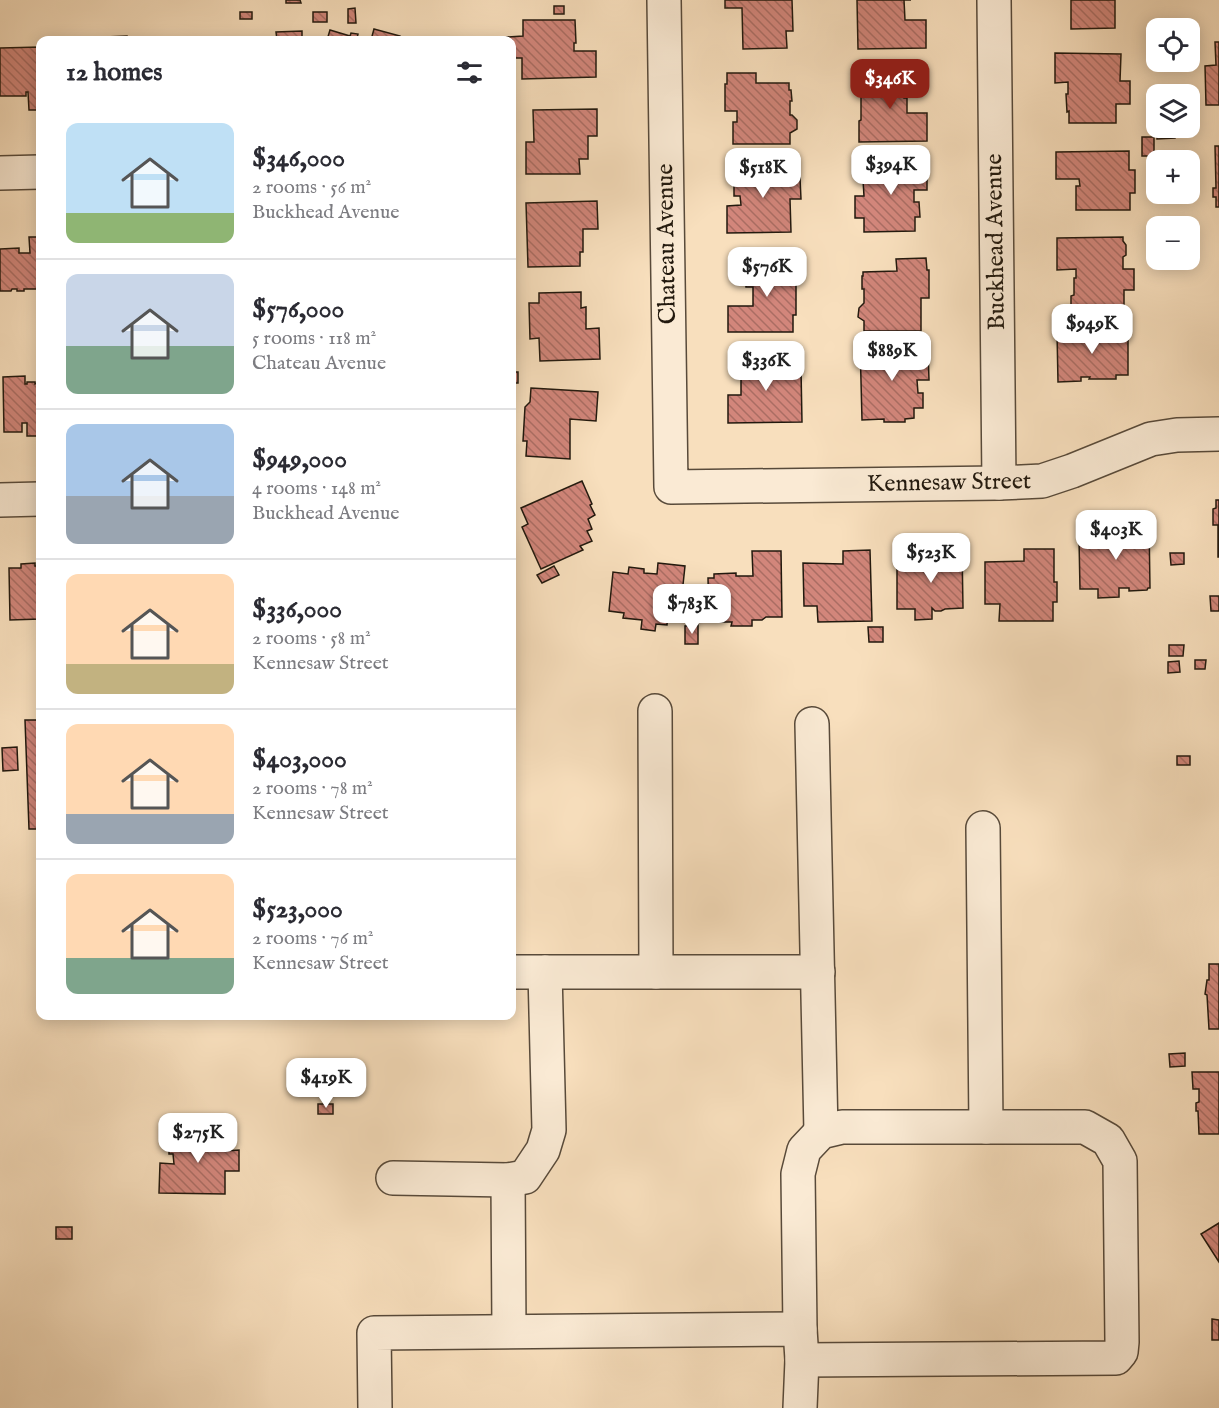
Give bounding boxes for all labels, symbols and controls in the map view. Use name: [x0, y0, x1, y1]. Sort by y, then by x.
map controls: [1146, 18, 1200, 270]
button: locate: [1146, 18, 1200, 72]
text: 12 homes: [66, 56, 162, 89]
icon: filters: [453, 56, 486, 89]
pin: $346K: [848, 59, 932, 110]
text: $346K: [864, 66, 916, 91]
button: layers: [1146, 84, 1200, 138]
text: $346,000: [252, 142, 345, 175]
pin: $394K: [849, 145, 933, 196]
icon: home: [114, 147, 186, 219]
pin: $518K: [721, 148, 805, 199]
button: +: [1146, 150, 1200, 204]
text: $394K: [865, 152, 917, 177]
street label: Buckhead Avenue: [979, 153, 1013, 331]
text: $518K: [739, 155, 787, 180]
street label: Chateau Avenue: [650, 163, 684, 325]
text: 2 rooms · 56 m²: [252, 175, 371, 200]
text: Buckhead Avenue: [252, 200, 399, 225]
button: −: [1146, 216, 1200, 270]
pin: $576K: [725, 247, 809, 298]
text: $576K: [742, 254, 792, 279]
text: $576,000: [252, 293, 344, 326]
icon: home: [114, 298, 186, 370]
pin: $949K: [1050, 304, 1134, 355]
text: $949K: [1066, 311, 1118, 336]
text: 5 rooms · 118 m²: [252, 326, 376, 351]
pin: $889K: [850, 331, 934, 382]
text: $889K: [867, 338, 917, 363]
pin: $336K: [724, 341, 808, 392]
text: $336K: [742, 348, 790, 373]
text: Chateau Avenue: [252, 351, 386, 376]
text: $949,000: [252, 443, 347, 476]
icon: home: [114, 448, 186, 520]
street label: Kennesaw Street: [867, 466, 1031, 500]
text: 4 rooms · 148 m²: [252, 476, 381, 501]
text: Buckhead Avenue: [252, 501, 399, 526]
pin: $403K: [1074, 510, 1158, 561]
text: $403K: [1090, 517, 1142, 542]
pin: $523K: [889, 533, 973, 584]
text: $523K: [906, 540, 956, 565]
pin: $783K: [650, 584, 734, 635]
text: $783K: [667, 591, 717, 616]
text: $336,000: [252, 593, 342, 626]
icon: home: [114, 598, 186, 670]
text: 2 rooms · 58 m²: [252, 626, 371, 651]
text: Kennesaw Street: [252, 651, 389, 676]
text: $403,000: [252, 743, 347, 776]
icon: home: [114, 748, 186, 820]
text: 2 rooms · 78 m²: [252, 776, 373, 801]
text: Kennesaw Street: [252, 801, 389, 826]
text: $523,000: [252, 893, 343, 926]
icon: home: [114, 898, 186, 970]
text: 2 rooms · 76 m²: [252, 926, 373, 951]
text: Kennesaw Street: [252, 951, 389, 976]
pin: $419K: [284, 1058, 368, 1109]
text: $419K: [300, 1065, 352, 1090]
pin: $275K: [156, 1113, 240, 1164]
text: $275K: [172, 1120, 224, 1145]

